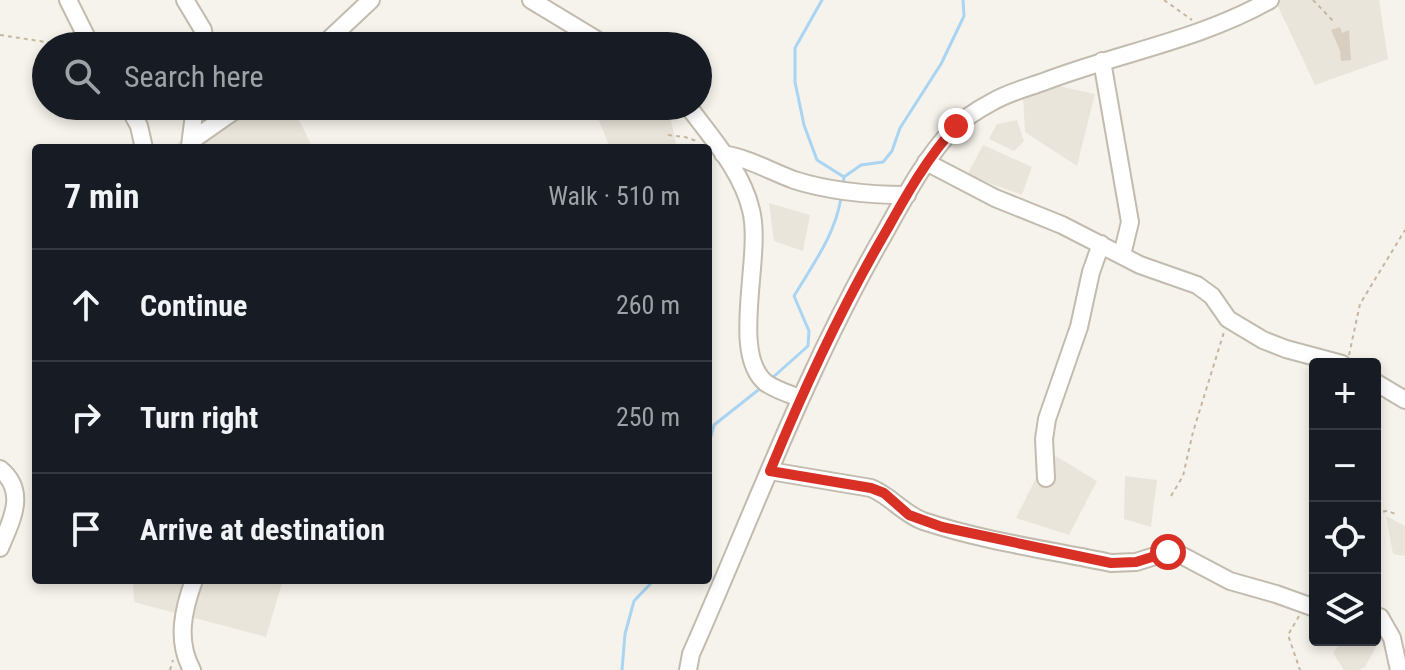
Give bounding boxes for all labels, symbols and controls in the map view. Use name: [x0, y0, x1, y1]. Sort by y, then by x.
search box: [32, 32, 712, 120]
icon: search: [60, 54, 104, 98]
text: Search here: [124, 59, 264, 94]
route end: [938, 108, 974, 144]
text: 7 min: [64, 176, 140, 216]
text: Walk · 510 m: [548, 181, 680, 211]
icon: ahead: [64, 283, 108, 327]
text: Continue: [140, 288, 247, 323]
text: 260 m: [616, 290, 680, 320]
map controls: [1309, 358, 1381, 646]
button: +: [1309, 358, 1381, 430]
icon: right: [64, 395, 108, 439]
text: Turn right: [140, 400, 258, 435]
text: 250 m: [616, 402, 680, 432]
button: −: [1309, 430, 1381, 502]
button: locate: [1309, 502, 1381, 574]
icon: arrive: [64, 507, 108, 551]
text: Arrive at destination: [140, 512, 385, 547]
route start: [1150, 534, 1186, 570]
button: layers: [1309, 574, 1381, 646]

